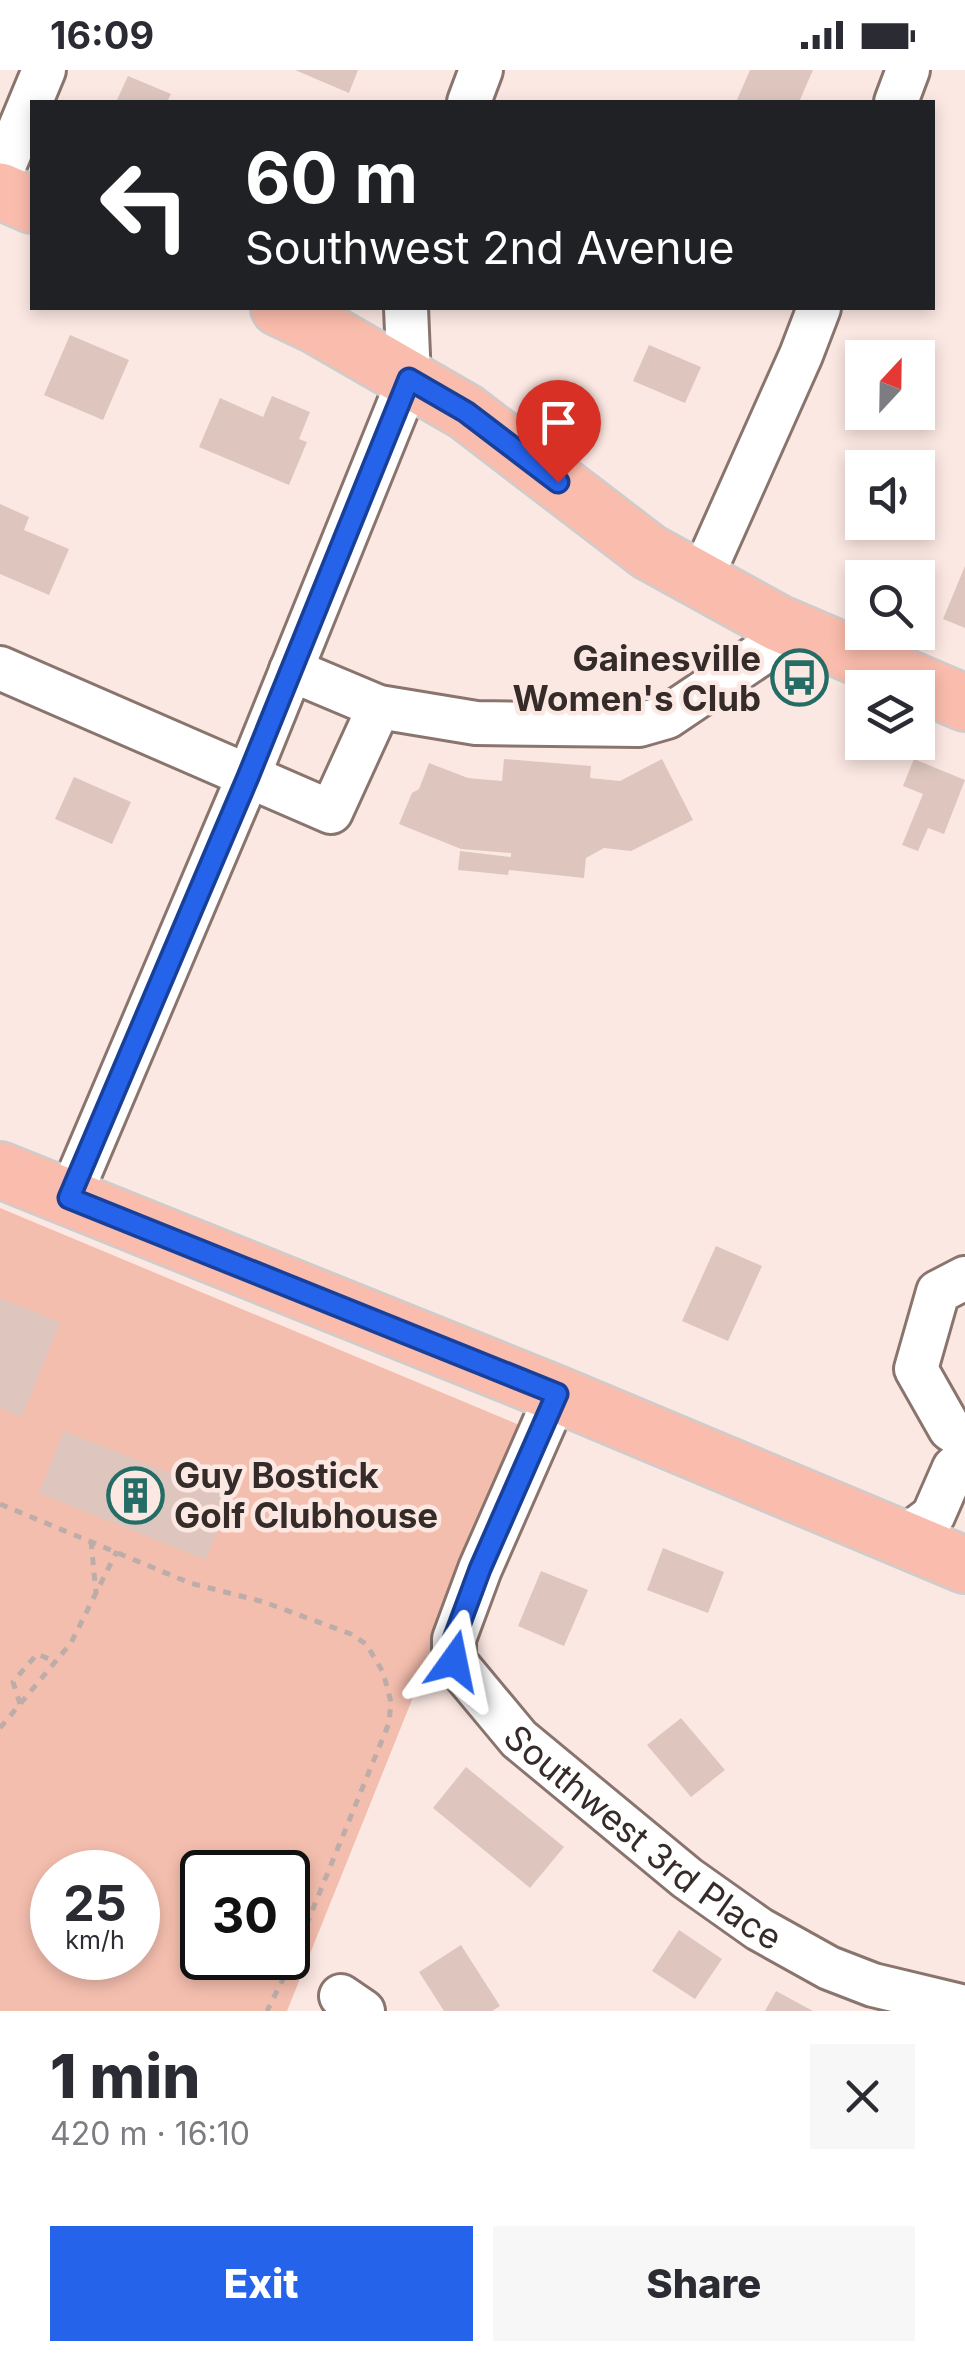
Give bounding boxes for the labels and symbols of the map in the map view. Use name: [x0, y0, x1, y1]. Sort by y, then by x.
north arrow: [845, 340, 935, 430]
pin: [516, 380, 601, 483]
place label: Gainesville Women's Club: [512, 637, 761, 719]
bus stop icon: Gainesville Women's Club: [770, 648, 830, 708]
place label: Guy Bostick Golf Clubhouse: [174, 1454, 438, 1536]
building icon: Guy Bostick Golf Clubhouse: [105, 1465, 165, 1525]
position arrow: [402, 1609, 506, 1713]
street label: Southwest 3rd Place: [495, 1716, 789, 1958]
speed limit sign: 30: [180, 1850, 310, 1980]

